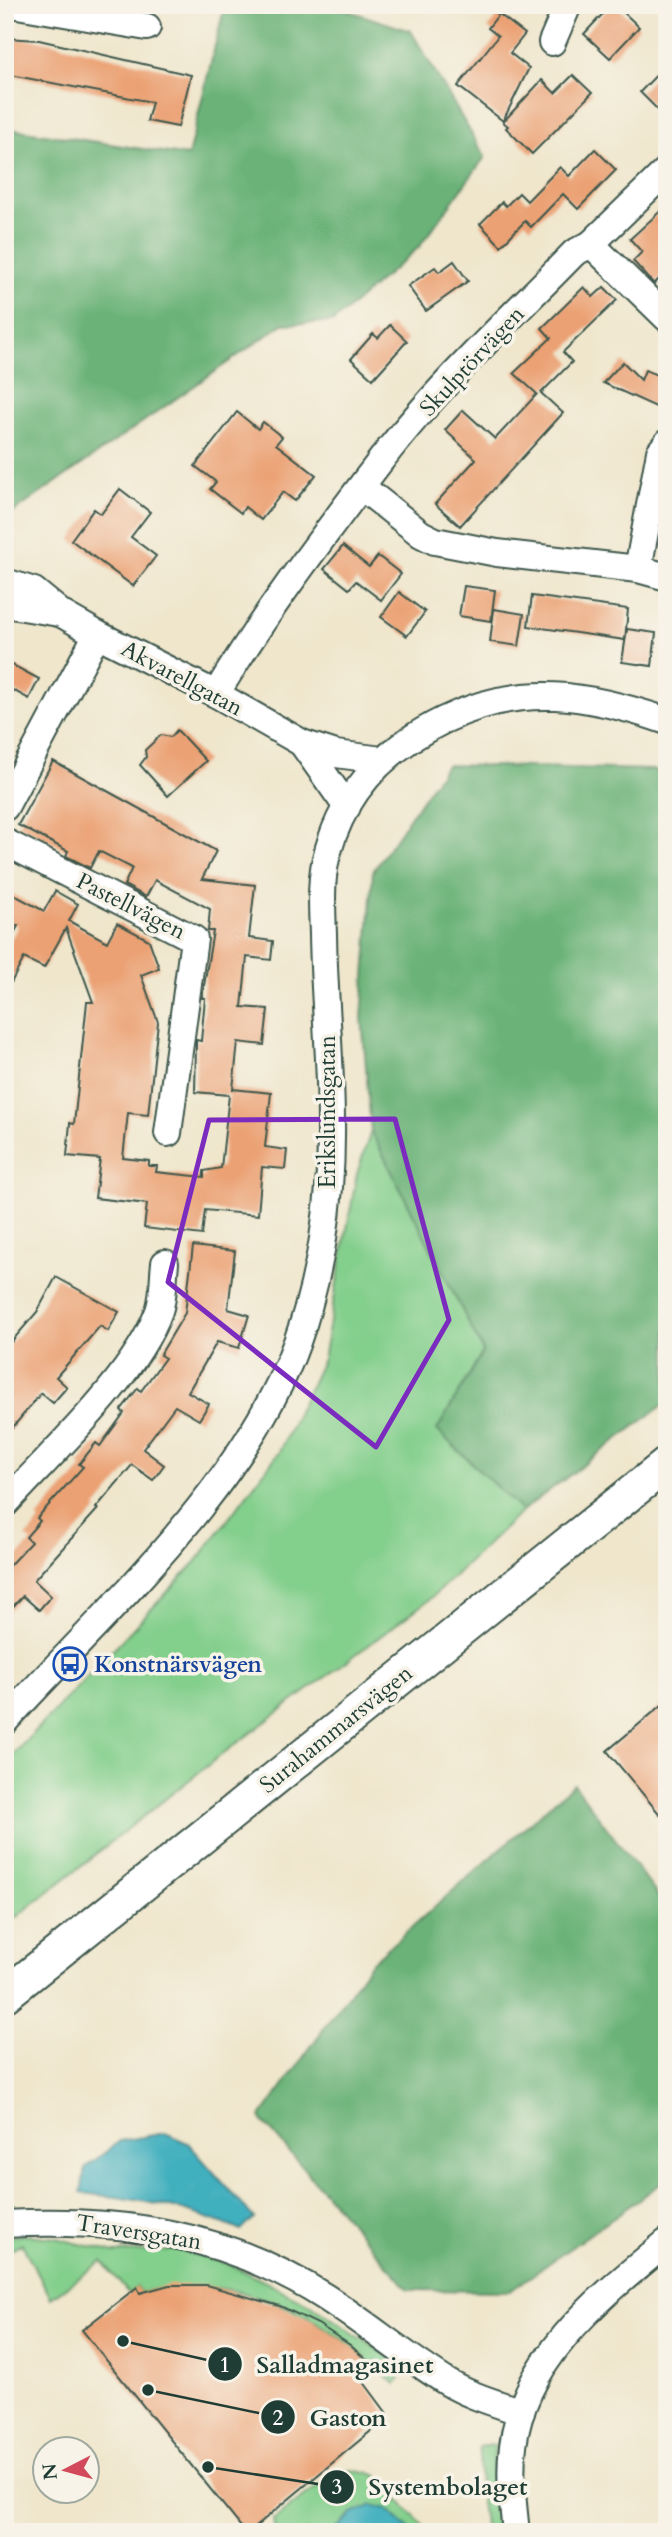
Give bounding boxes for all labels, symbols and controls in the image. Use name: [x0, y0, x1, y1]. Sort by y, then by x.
street label: Skulptörvägen: [413, 299, 531, 423]
street label: Akvarellgatan: [116, 633, 248, 723]
street label: Pastellvägen: [71, 865, 191, 947]
street label: Erikslundsgatan: [312, 1035, 343, 1189]
bus stop icon: Konstnärsvägen: [51, 1645, 89, 1683]
place label: Konstnärsvägen: [94, 1649, 262, 1680]
street label: Surahammarsvägen: [253, 1658, 419, 1800]
street label: Traversgatan: [74, 2207, 204, 2257]
callout: Salladmagasinet: [208, 2342, 448, 2387]
text: Salladmagasinet: [257, 2349, 434, 2382]
text: 1: [220, 2351, 230, 2380]
callout: Gaston: [261, 2395, 401, 2440]
text: Gaston: [309, 2402, 387, 2435]
text: 2: [273, 2404, 284, 2433]
north arrow: [32, 2436, 102, 2506]
text: N: [36, 2462, 64, 2481]
callout: Systembolaget: [320, 2465, 542, 2510]
text: Systembolaget: [368, 2471, 528, 2504]
text: 3: [332, 2473, 342, 2502]

